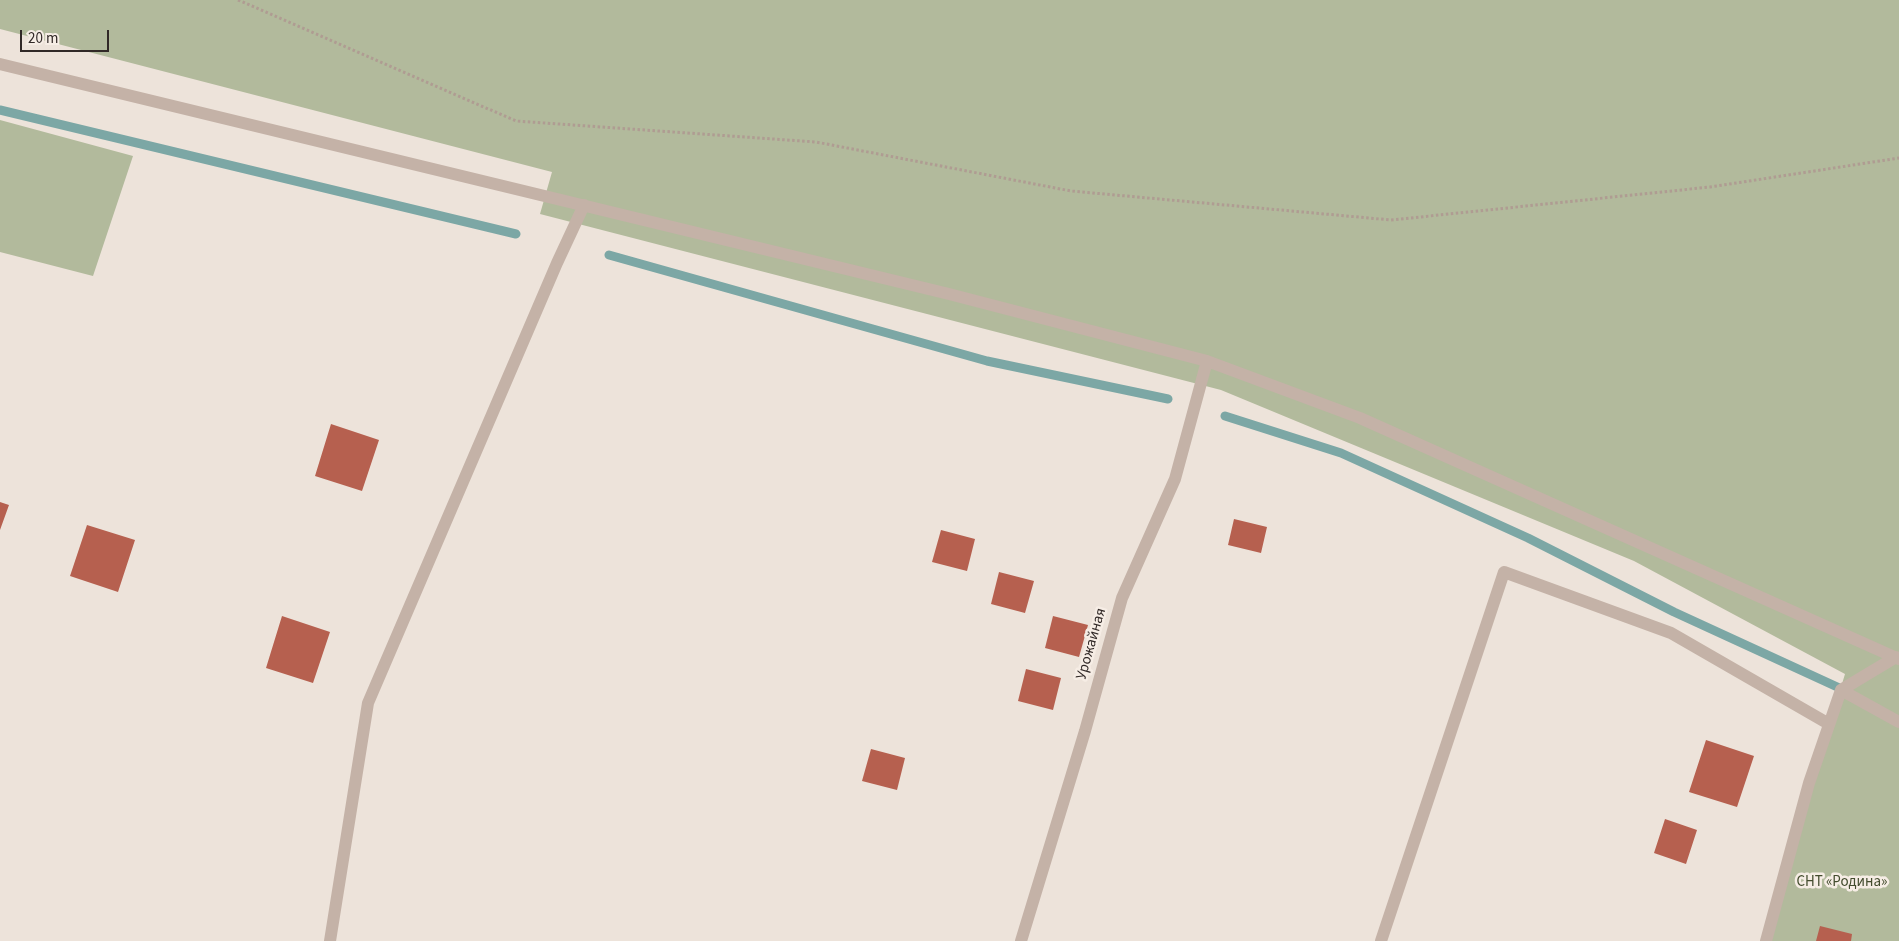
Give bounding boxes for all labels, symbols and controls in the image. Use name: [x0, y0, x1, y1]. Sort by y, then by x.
scale bar: [22, 20, 111, 52]
text: 20 m: [28, 28, 58, 49]
street label: Урожайная: [1073, 606, 1111, 682]
park label: СНТ «Родина»: [1797, 874, 1887, 892]

